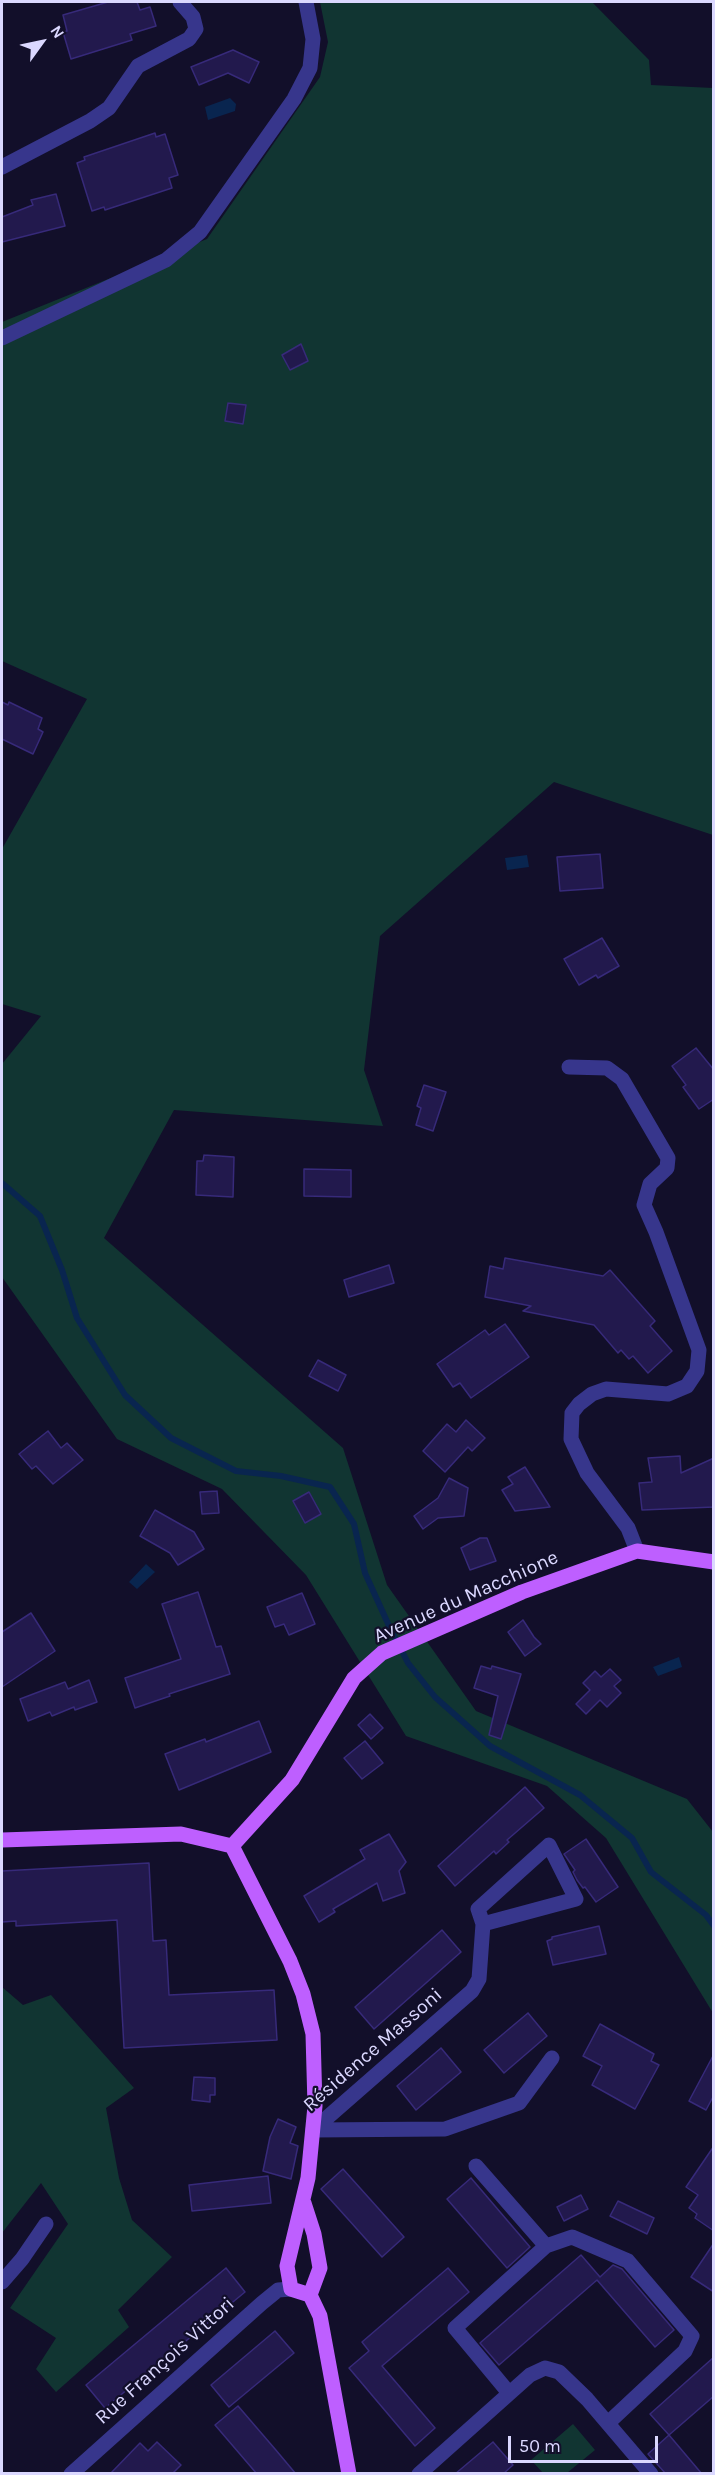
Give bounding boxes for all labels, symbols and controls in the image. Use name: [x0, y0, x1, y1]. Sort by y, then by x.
north arrow: [12, 12, 72, 72]
text: N: [46, 22, 69, 42]
street label: Avenue du Macchione: [370, 1546, 562, 1648]
street label: Résidence Massoni: [299, 1983, 447, 2117]
street label: Rue François Vittori: [90, 2292, 240, 2430]
scale bar: [511, 2424, 661, 2462]
text: 50 m: [519, 2435, 561, 2457]

